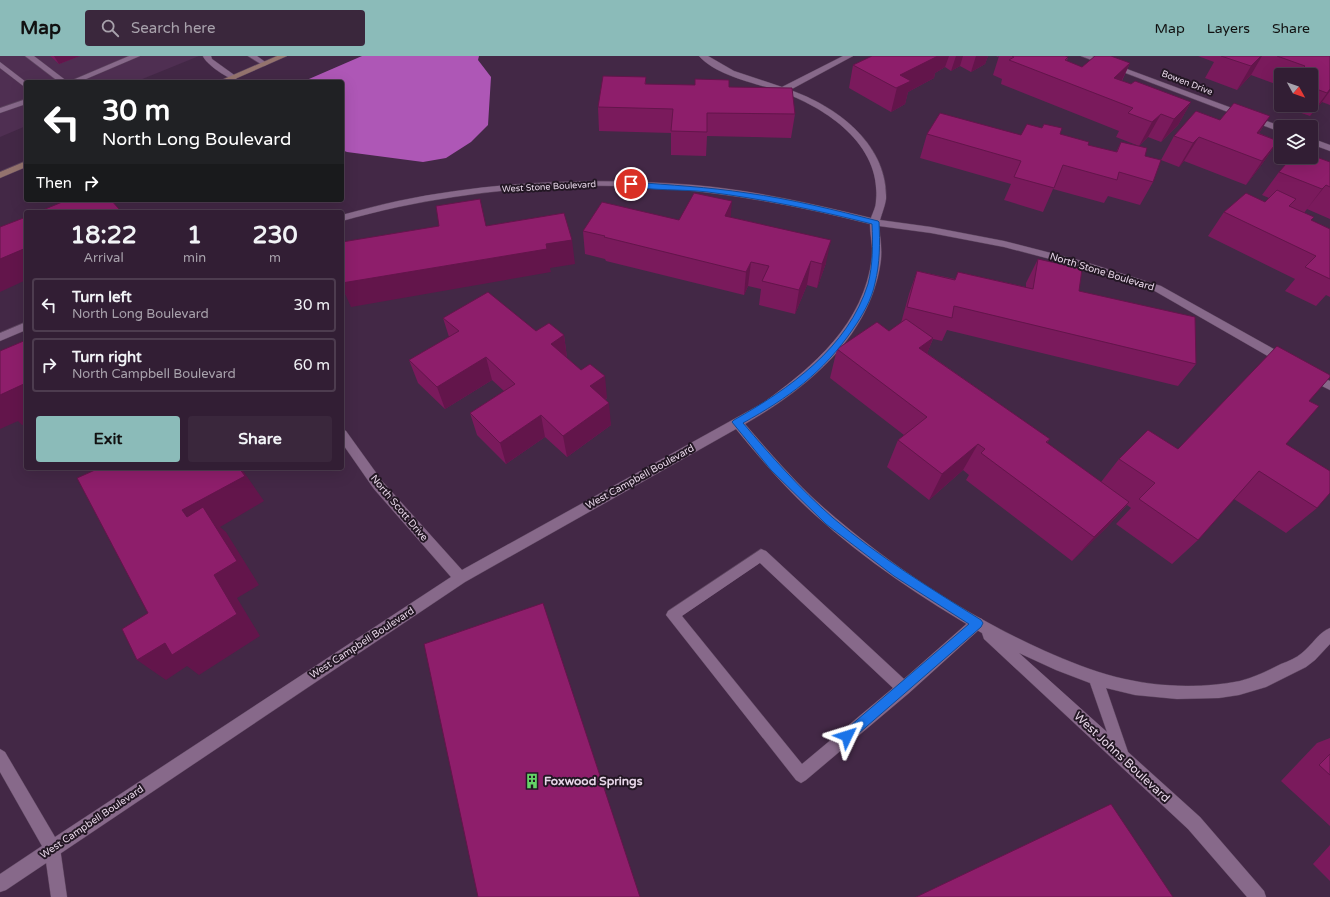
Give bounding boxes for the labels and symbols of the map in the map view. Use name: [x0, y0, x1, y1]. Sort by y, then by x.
street label: Bowen Drive: [1160, 68, 1214, 98]
north arrow: [1274, 68, 1318, 112]
pin: [614, 167, 648, 201]
street label: West Stone Boulevard: [502, 179, 596, 195]
street label: North Stone Boulevard: [1048, 250, 1156, 294]
street label: West Campbell Boulevard: [584, 442, 696, 512]
street label: North Scott Drive: [368, 472, 430, 544]
street label: West Campbell Boulevard: [308, 605, 416, 681]
street label: West Johns Boulevard: [1071, 709, 1173, 805]
position arrow: [826, 715, 868, 757]
building icon: Foxwood Springs: [523, 772, 541, 790]
place label: Foxwood Springs: [544, 774, 643, 789]
street label: West Campbell Boulevard: [38, 783, 146, 861]

